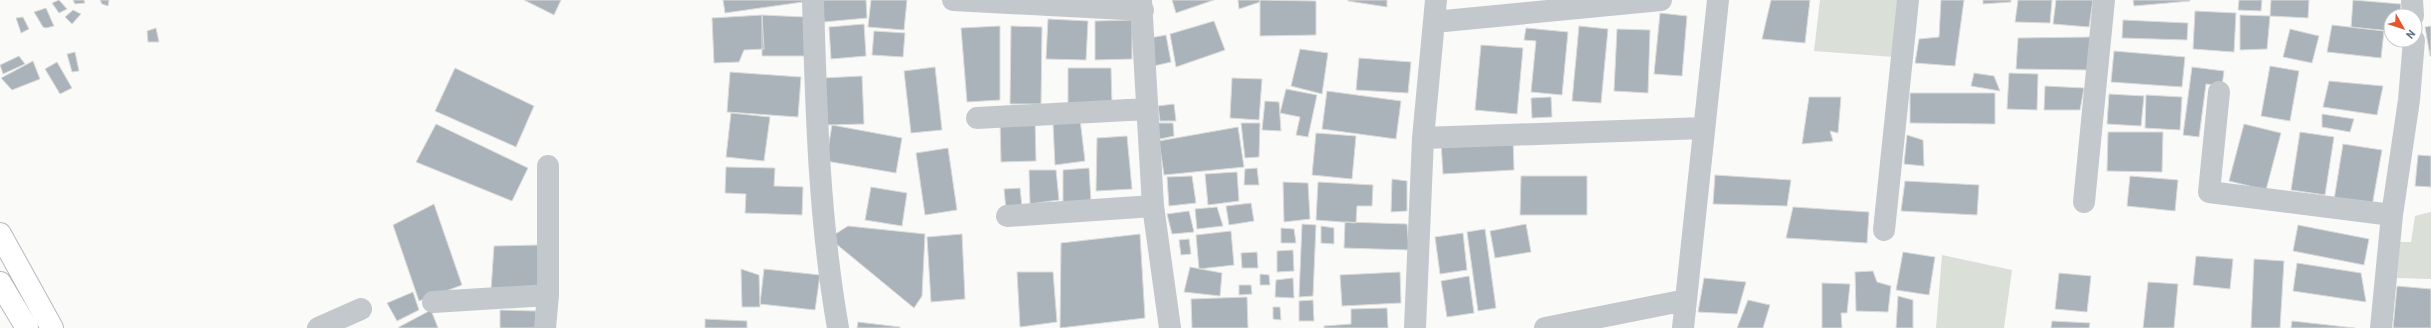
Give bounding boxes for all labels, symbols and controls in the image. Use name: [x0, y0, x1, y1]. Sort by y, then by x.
north arrow: [2383, 8, 2423, 48]
text: N: [2404, 28, 2419, 42]

